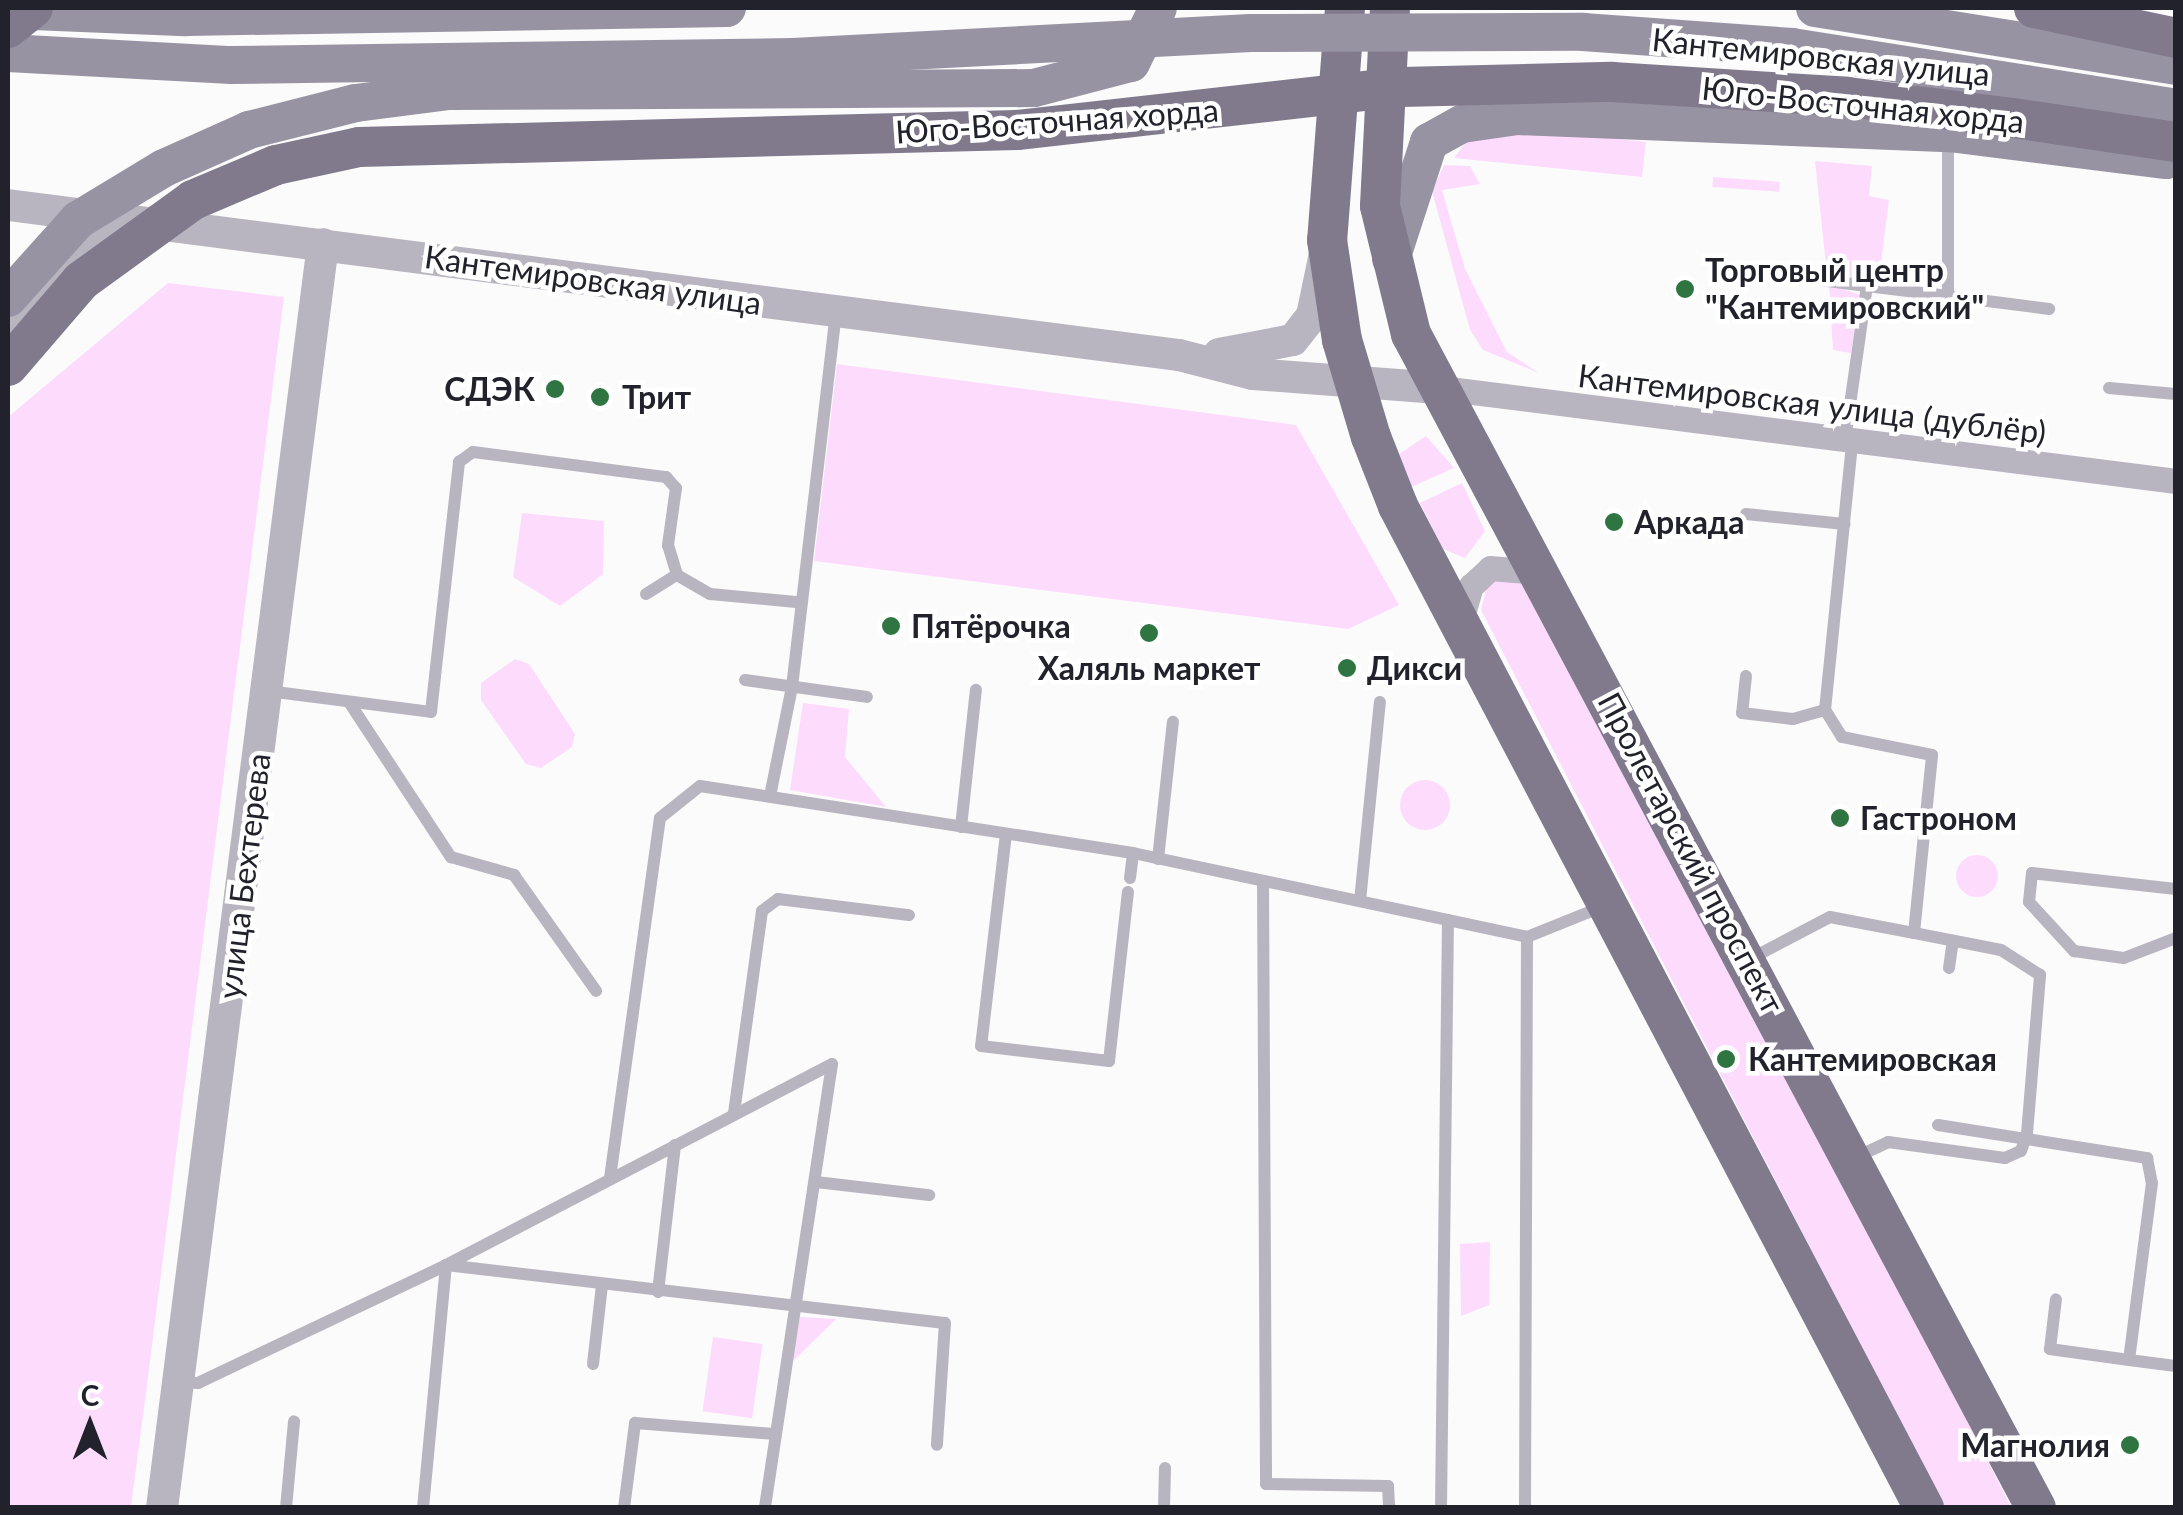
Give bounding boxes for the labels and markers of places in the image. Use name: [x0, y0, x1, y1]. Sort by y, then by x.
place label: Торговый центр "Кантемировский": [1705, 252, 1984, 327]
marker: Торговый центр "Кантемировский": [1674, 278, 1696, 300]
place label: СДЭК: [444, 370, 535, 408]
marker: СДЭК: [544, 378, 566, 400]
place label: Трит: [622, 378, 691, 416]
marker: Трит: [587, 384, 613, 410]
place label: Аркада: [1634, 503, 1744, 541]
marker: Аркада: [1603, 511, 1625, 533]
place label: Пятёрочка: [911, 607, 1071, 645]
marker: Пятёрочка: [880, 615, 902, 637]
marker: Халяль маркет: [1138, 622, 1160, 644]
place label: Халяль маркет: [1038, 649, 1260, 687]
place label: Дикси: [1367, 649, 1462, 687]
marker: Дикси: [1336, 657, 1358, 679]
place label: Гастроном: [1860, 799, 2017, 837]
marker: Гастроном: [1829, 807, 1851, 829]
place label: Кантемировская: [1748, 1040, 1997, 1078]
marker: Кантемировская: [1713, 1046, 1739, 1072]
place label: Магнолия: [1960, 1426, 2110, 1464]
marker: Магнолия: [2119, 1434, 2141, 1456]

